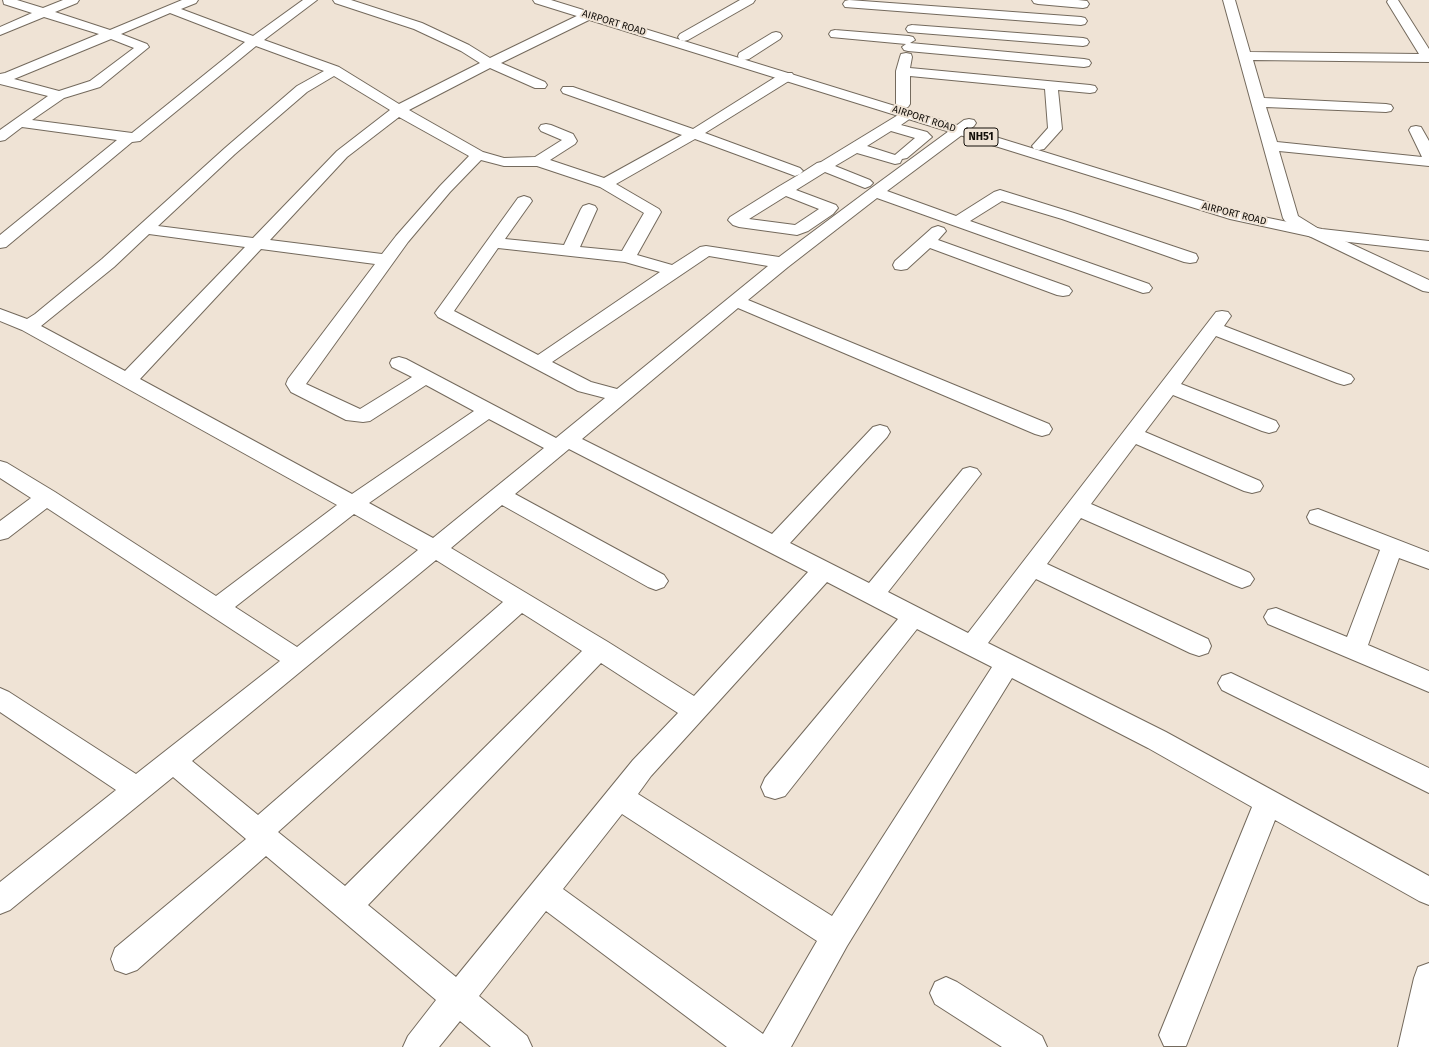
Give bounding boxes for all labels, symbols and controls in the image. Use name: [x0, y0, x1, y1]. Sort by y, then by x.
street label: AIRPORT ROAD: [581, 8, 647, 38]
street label: AIRPORT ROAD: [891, 103, 957, 135]
road number: NH51: [964, 128, 998, 146]
street label: AIRPORT ROAD: [1200, 200, 1268, 228]

